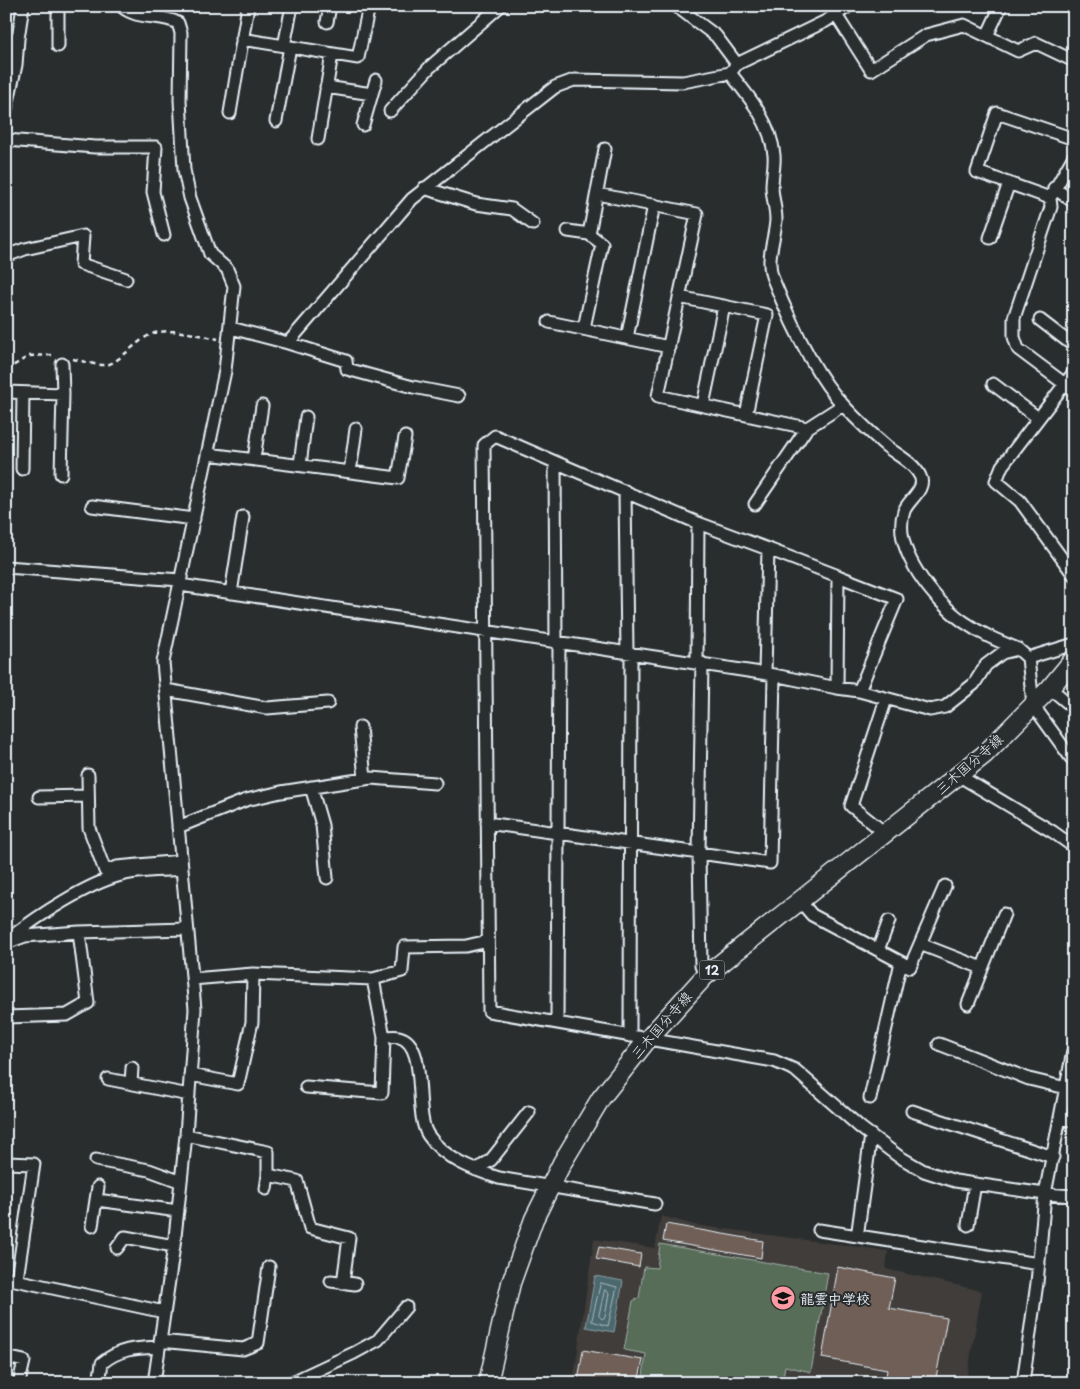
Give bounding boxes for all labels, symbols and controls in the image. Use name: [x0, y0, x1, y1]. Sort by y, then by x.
street label: 三木国分寺線: [930, 729, 1008, 799]
road number: 12: [700, 960, 724, 980]
street label: 三木国分寺線: [626, 986, 696, 1064]
school or university icon: 龍雲中学校: [770, 1285, 796, 1311]
place label: 龍雲中学校: [800, 1288, 870, 1309]

